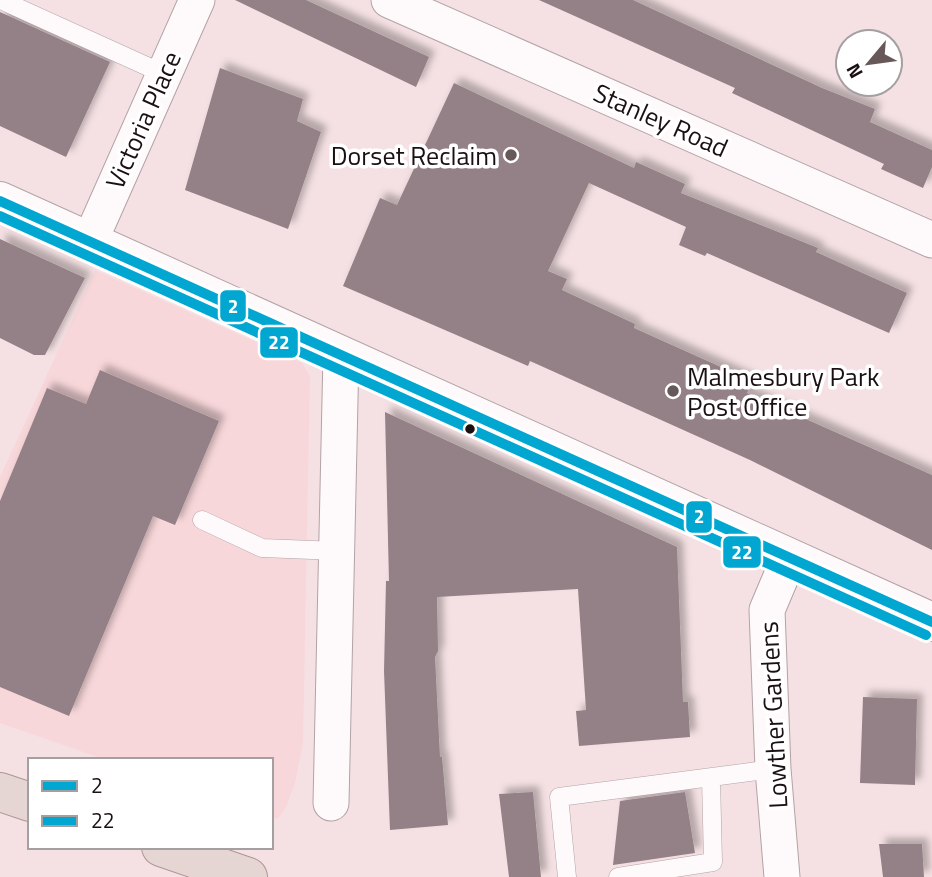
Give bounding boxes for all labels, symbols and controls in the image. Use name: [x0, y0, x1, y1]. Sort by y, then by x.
north arrow: [834, 28, 904, 98]
street label: Victoria Place: [95, 45, 191, 195]
text: N: [838, 59, 870, 84]
street label: Stanley Road: [588, 73, 734, 167]
place label: Dorset Reclaim: [331, 136, 497, 175]
marker: Dorset Reclaim: [503, 147, 519, 163]
line badge: 2: [219, 289, 247, 323]
text: 2: [228, 291, 238, 320]
line badge: 22: [259, 326, 299, 359]
text: 22: [268, 327, 290, 356]
place label: Malmesbury Park Post Office: [687, 357, 879, 426]
marker: Malmesbury Park Post Office: [665, 383, 681, 399]
unlabelled marker: [463, 422, 477, 436]
line badge: 2: [685, 500, 713, 534]
text: 2: [694, 501, 704, 530]
line badge: 22: [722, 535, 762, 569]
text: 22: [731, 537, 753, 566]
street label: Lowther Gardens: [749, 620, 797, 810]
legend: [28, 758, 273, 849]
text: 2: [91, 769, 103, 801]
text: 22: [91, 804, 115, 836]

